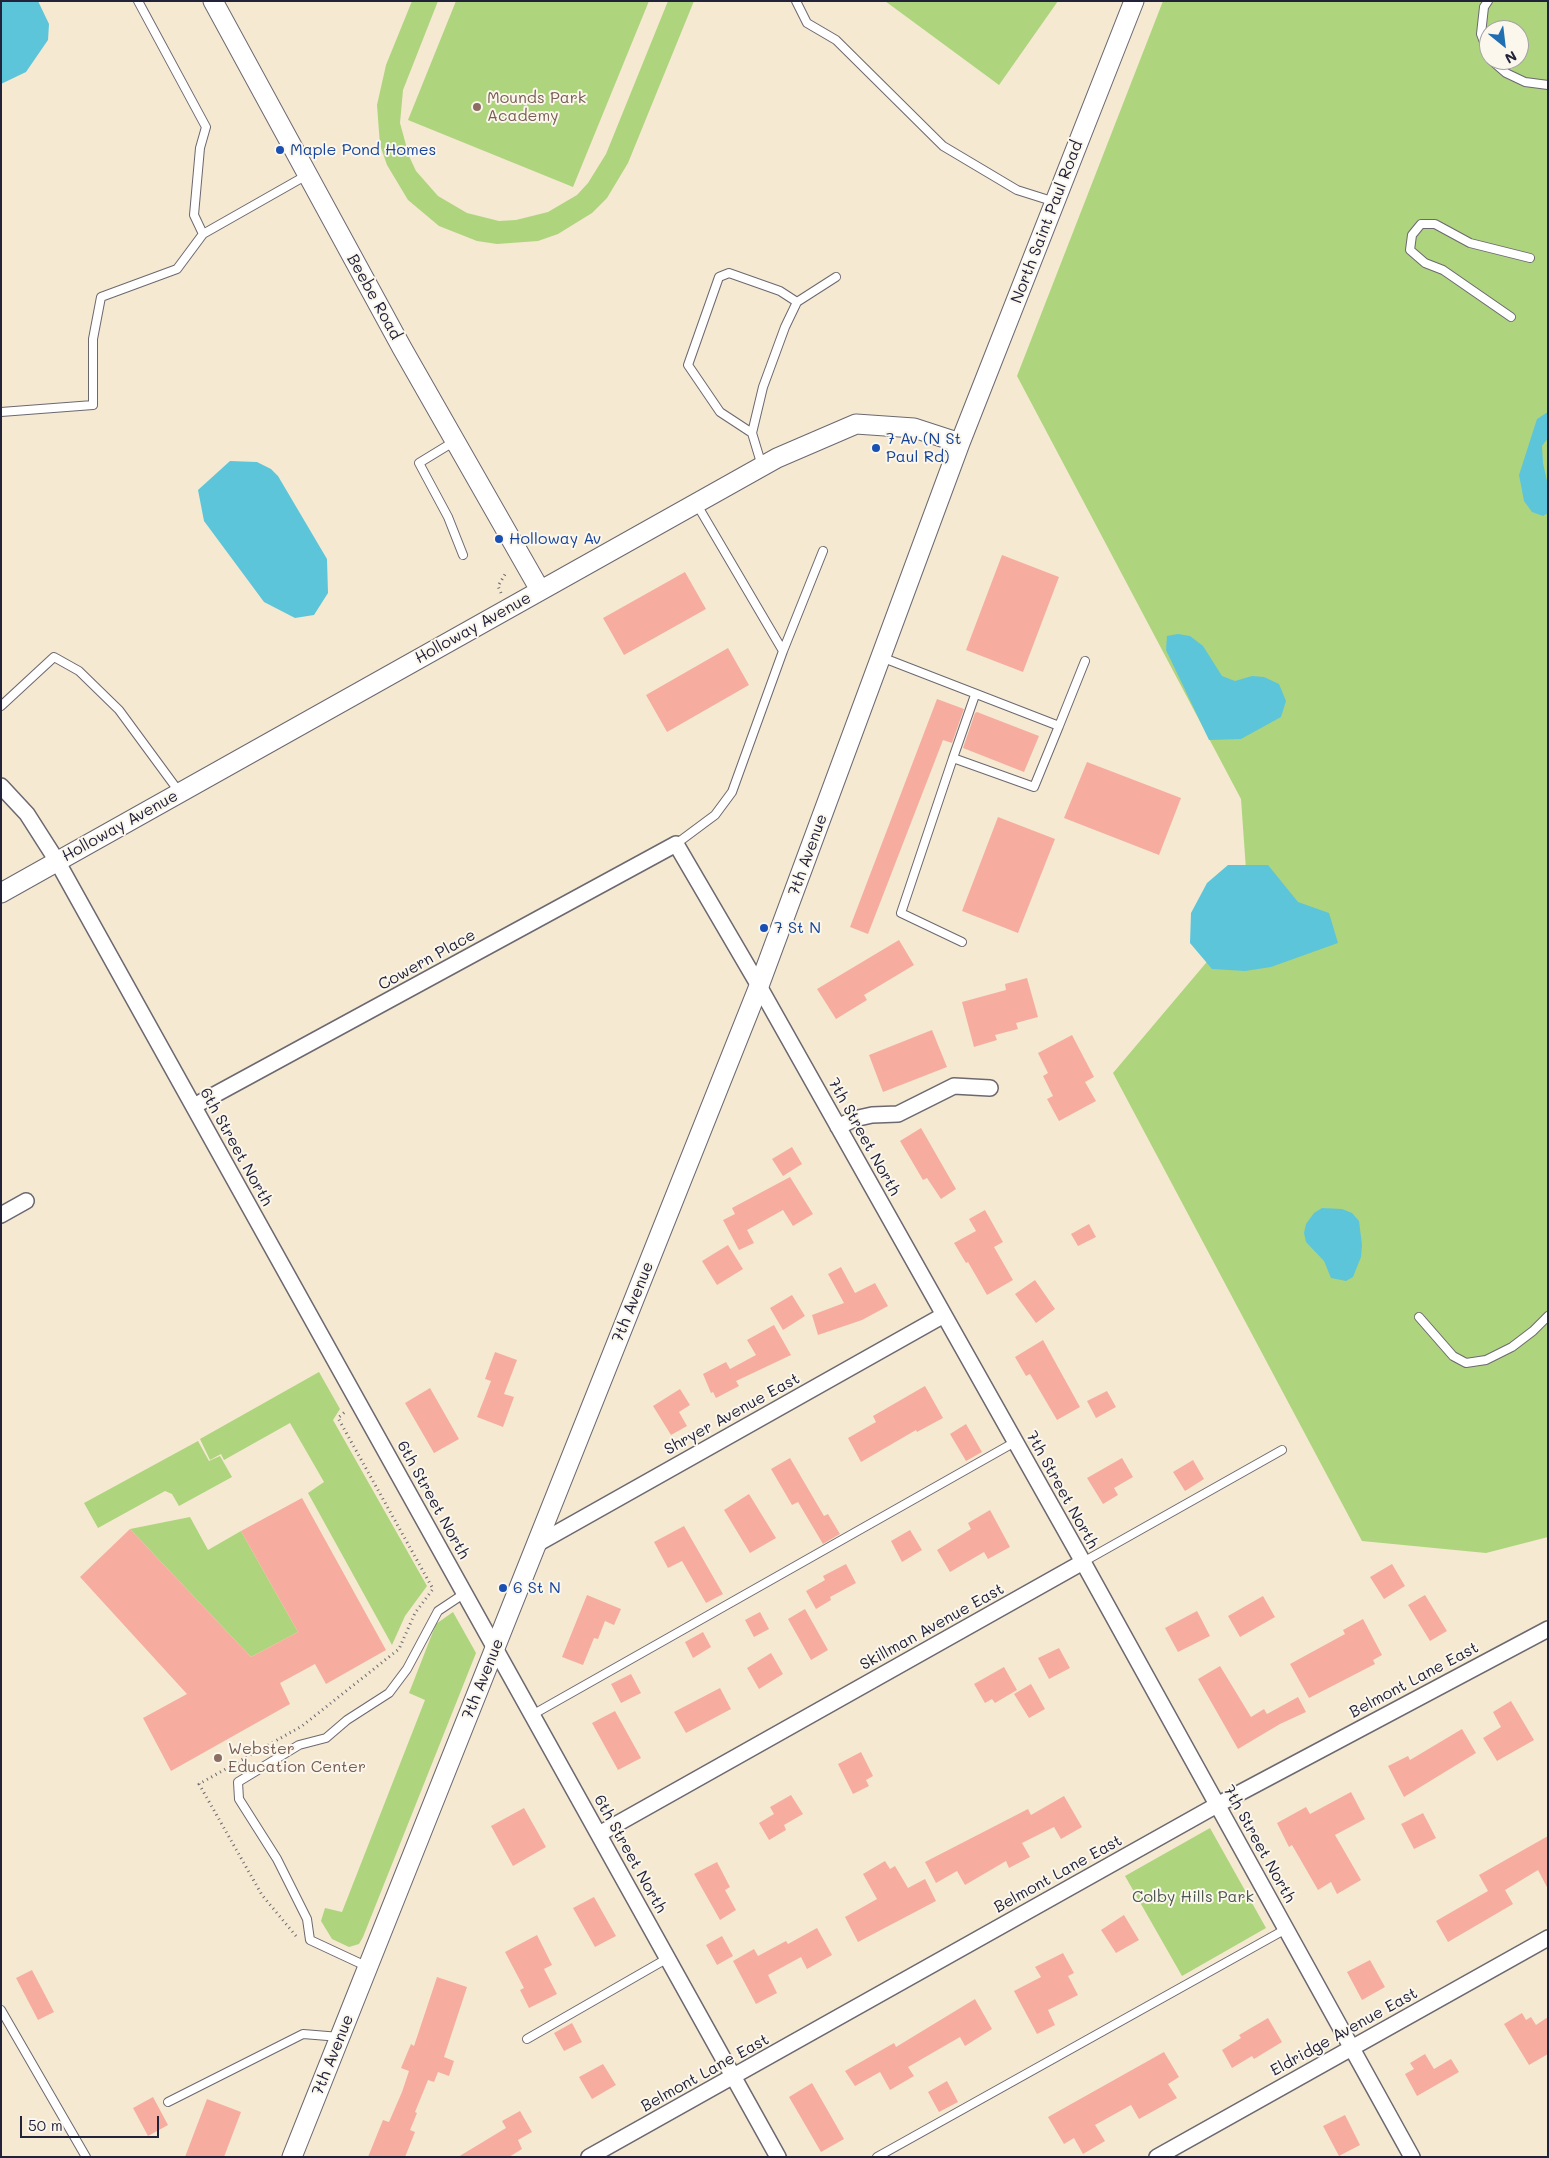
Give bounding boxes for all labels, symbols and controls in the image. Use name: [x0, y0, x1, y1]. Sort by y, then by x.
north arrow: [1479, 20, 1529, 70]
text: N: [1502, 47, 1520, 69]
place label: Mounds Park Academy: [487, 88, 586, 126]
marker: Mounds Park Academy: [471, 101, 483, 113]
street label: North Saint Paul Road: [1007, 138, 1087, 306]
place label: Maple Pond Homes: [290, 140, 436, 160]
marker: Maple Pond Homes: [274, 144, 286, 156]
street label: Beebe Road: [343, 251, 405, 343]
place label: 7 Av (N St Paul Rd): [886, 429, 961, 467]
marker: 7 Av (N St Paul Rd): [870, 442, 882, 454]
place label: Holloway Av: [509, 529, 601, 549]
marker: Holloway Av: [493, 533, 505, 545]
street label: Holloway Avenue: [412, 588, 534, 668]
street label: Holloway Avenue: [59, 786, 181, 866]
street label: 7th Avenue: [784, 812, 832, 898]
place label: 7 St N: [774, 918, 821, 938]
marker: 7 St N: [758, 922, 770, 934]
street label: Cowern Place: [375, 925, 479, 995]
street label: 7th Street North: [824, 1075, 904, 1199]
street label: 6th Street North: [196, 1084, 276, 1210]
street label: 7th Avenue: [608, 1259, 658, 1345]
street label: Shryer Avenue East: [661, 1369, 803, 1459]
street label: 7th Street North: [1022, 1428, 1102, 1552]
street label: 6th Street North: [393, 1437, 473, 1563]
place label: 6 St N: [513, 1578, 561, 1598]
street label: Skillman Avenue East: [857, 1579, 1007, 1675]
marker: 6 St N: [497, 1582, 509, 1594]
street label: 7th Avenue: [458, 1636, 508, 1722]
street label: Belmont Lane East: [1346, 1638, 1482, 1722]
place label: Webster Education Center: [228, 1739, 366, 1777]
marker: Webster Education Center: [212, 1752, 224, 1764]
street label: 7th Street North: [1219, 1782, 1299, 1906]
street label: 6th Street North: [590, 1791, 670, 1917]
street label: Belmont Lane East: [991, 1831, 1125, 1917]
park label: Colby Hills Park: [1132, 1887, 1254, 1907]
street label: Eldridge Avenue East: [1267, 1984, 1421, 2080]
street label: 7th Avenue: [308, 2012, 358, 2098]
street label: Belmont Lane East: [638, 2030, 772, 2116]
scale bar: [22, 2106, 161, 2138]
text: 50 m: [28, 2115, 63, 2135]

